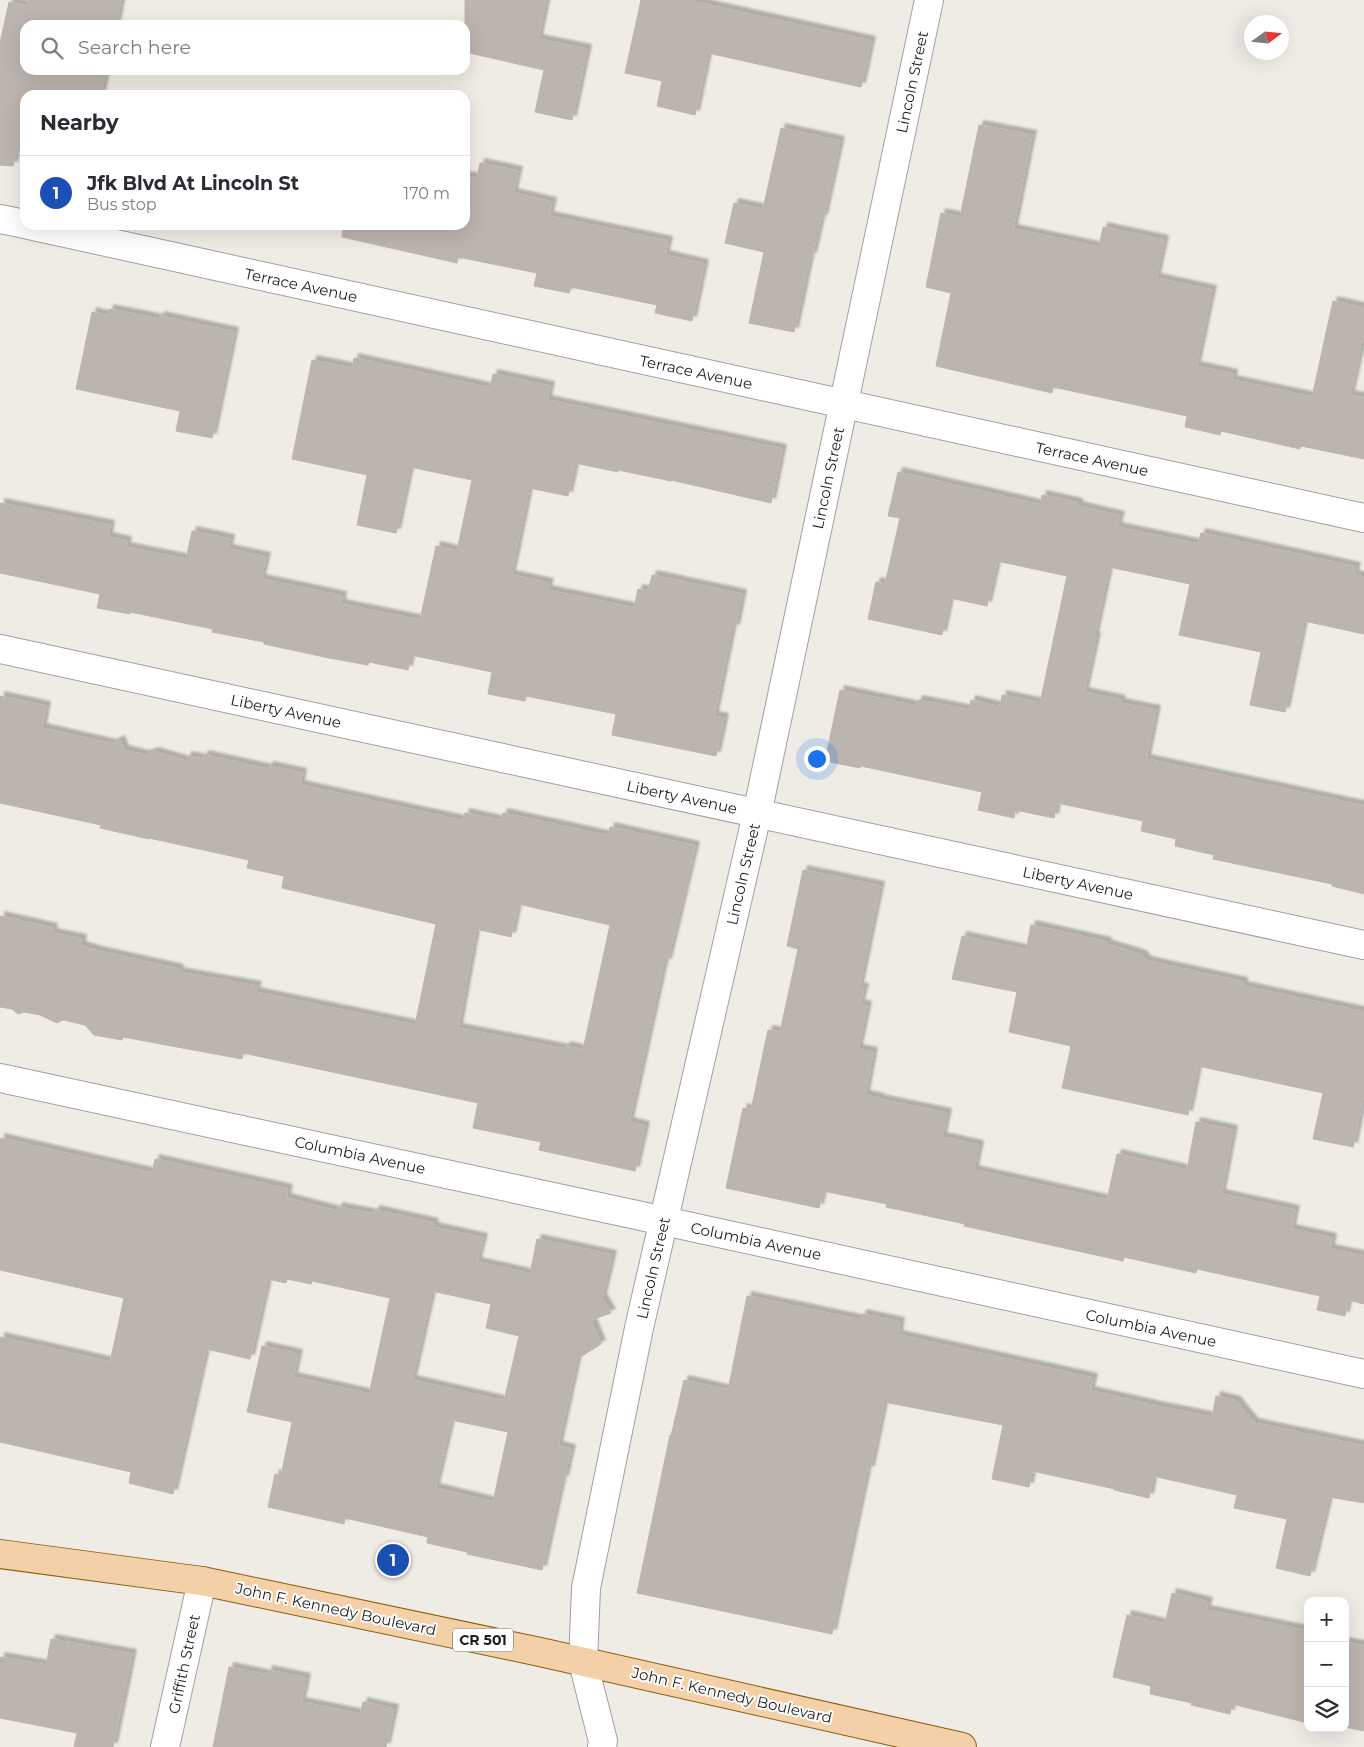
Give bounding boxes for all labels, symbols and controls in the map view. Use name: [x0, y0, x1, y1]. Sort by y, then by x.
north arrow: [1244, 15, 1289, 60]
search box: [20, 20, 470, 75]
street label: Lincoln Street: [892, 29, 932, 135]
icon: search: [38, 34, 66, 62]
text: Search here: [78, 36, 191, 59]
text: Nearby: [40, 110, 119, 135]
text: Jfk Blvd At Lincoln St: [87, 172, 299, 195]
text: 1: [53, 184, 59, 203]
text: 170 m: [403, 184, 450, 203]
text: Bus stop: [87, 195, 157, 214]
street label: Terrace Avenue: [243, 264, 359, 306]
street label: Terrace Avenue: [638, 351, 754, 393]
street label: Lincoln Street: [808, 425, 848, 531]
street label: Terrace Avenue: [1034, 438, 1150, 480]
street label: Liberty Avenue: [229, 690, 343, 732]
your location: [804, 746, 830, 772]
street label: Liberty Avenue: [625, 776, 739, 818]
street label: Lincoln Street: [722, 821, 764, 927]
street label: Liberty Avenue: [1021, 862, 1135, 904]
street label: Columbia Avenue: [293, 1132, 427, 1178]
street label: Lincoln Street: [632, 1215, 674, 1321]
street label: Columbia Avenue: [689, 1218, 823, 1264]
street label: Columbia Avenue: [1084, 1305, 1218, 1351]
pin: 1: [377, 1541, 409, 1579]
street label: John F. Kennedy Boulevard: [233, 1578, 438, 1640]
map controls: [1304, 1597, 1349, 1732]
button: +: [1304, 1597, 1349, 1642]
street label: Griffith Street: [164, 1612, 204, 1716]
road number: CR 501: [453, 1628, 513, 1652]
button: −: [1304, 1642, 1349, 1687]
street label: John F. Kennedy Boulevard: [629, 1662, 834, 1727]
button: layers: [1304, 1687, 1349, 1732]

